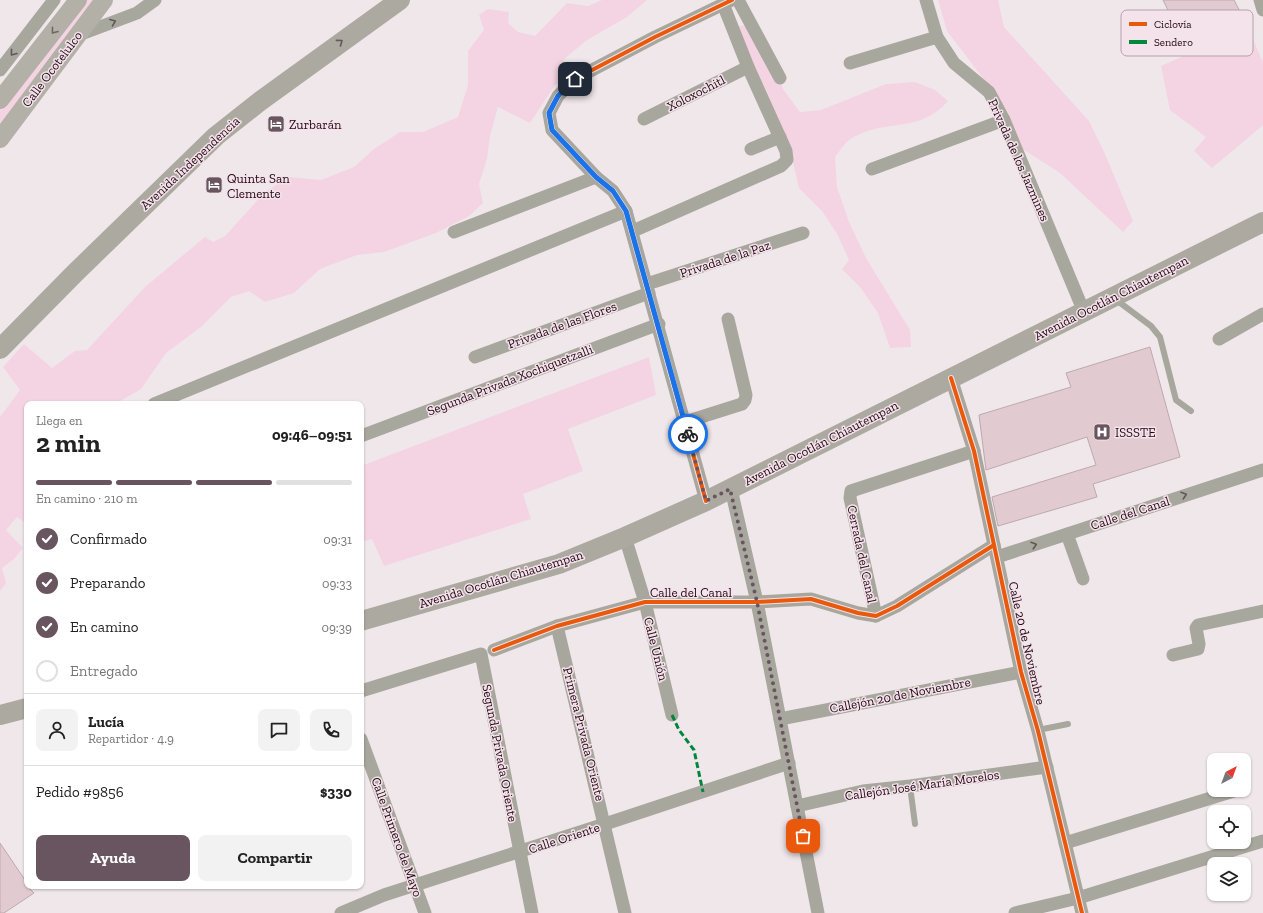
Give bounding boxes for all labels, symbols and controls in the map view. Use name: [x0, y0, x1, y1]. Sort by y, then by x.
legend: [1121, 10, 1253, 56]
text: Ciclovía: [1154, 18, 1192, 31]
one-way arrow: [109, 19, 116, 27]
one-way arrow: [52, 26, 59, 33]
street label: Calle Ocotelulco: [19, 28, 85, 110]
text: Sendero: [1154, 36, 1193, 49]
one-way arrow: [336, 40, 343, 47]
one-way arrow: [10, 49, 17, 56]
pin: [558, 62, 592, 96]
icon: home: [564, 68, 586, 90]
street label: Xoloxochitl: [665, 72, 728, 114]
street label: Privada de los Jazmines: [985, 96, 1053, 224]
street label: Avenida Independencia: [137, 113, 243, 213]
hotel icon: Zurbarán: [266, 114, 286, 134]
place label: Zurbarán: [289, 117, 342, 132]
place label: Quinta San Clemente: [227, 171, 290, 201]
hotel icon: Quinta San Clemente: [204, 175, 224, 195]
street label: Privada de la Paz: [678, 237, 772, 281]
street label: Avenida Ocotlán Chiautempan: [1031, 252, 1191, 343]
street label: Privada de las Flores: [505, 298, 619, 352]
street label: Segunda Privada Xochiquetzalli: [425, 341, 595, 419]
street label: Avenida Ocotlán Chiautempan: [741, 397, 901, 488]
text: Llega en: [36, 413, 83, 428]
courier: [668, 414, 708, 454]
hospital icon: ISSSTE: [1092, 422, 1112, 442]
icon: bike: [677, 423, 699, 445]
place label: ISSSTE: [1115, 425, 1156, 440]
text: 09:46–09:51: [272, 426, 352, 444]
text: 2 min: [36, 427, 101, 459]
text: En camino · 210 m: [36, 491, 137, 506]
one-way arrow: [1181, 492, 1188, 500]
street label: Calle del Canal: [1089, 493, 1172, 533]
street label: Cerrada del Canal: [844, 504, 880, 605]
icon: check: [36, 528, 58, 550]
text: Confirmado: [70, 530, 147, 548]
text: 09:31: [323, 532, 352, 547]
one-way arrow: [1031, 541, 1038, 549]
street label: Avenida Ocotlán Chiautempan: [417, 547, 585, 611]
icon: check: [36, 572, 58, 594]
text: Preparando: [70, 574, 146, 592]
text: 09:33: [322, 576, 352, 591]
street label: Calle 20 de Noviembre: [1006, 580, 1048, 706]
street label: Calle del Canal: [650, 585, 733, 600]
icon: check: [36, 616, 58, 638]
street label: Calle Unión: [641, 616, 671, 683]
text: En camino: [70, 618, 138, 636]
text: 09:39: [321, 620, 352, 635]
text: Entregado: [70, 662, 138, 680]
street label: Primera Privada Oriente: [560, 666, 608, 802]
street label: Callejón 20 de Noviembre: [828, 674, 972, 717]
street label: Segunda Privada Oriente: [479, 683, 521, 823]
button: person: [36, 709, 78, 751]
button: chat: [258, 709, 300, 751]
button: phone: [310, 709, 352, 751]
text: Lucía: [88, 713, 124, 731]
text: Repartidor · 4.9: [88, 731, 174, 746]
north arrow: [1207, 753, 1251, 797]
map controls: [1207, 753, 1251, 901]
street label: Callejón José María Morelos: [844, 767, 1001, 804]
street label: Calle Primero de Mayo: [368, 775, 426, 899]
text: Pedido #9856: [36, 783, 124, 801]
text: $330: [320, 783, 352, 801]
button: locate: [1207, 805, 1251, 849]
street label: Calle Oriente: [527, 819, 601, 857]
pin: [786, 819, 820, 853]
icon: bag: [792, 825, 814, 847]
button: Ayuda: [36, 835, 190, 881]
button: Compartir: [198, 835, 352, 881]
button: layers: [1207, 857, 1251, 901]

